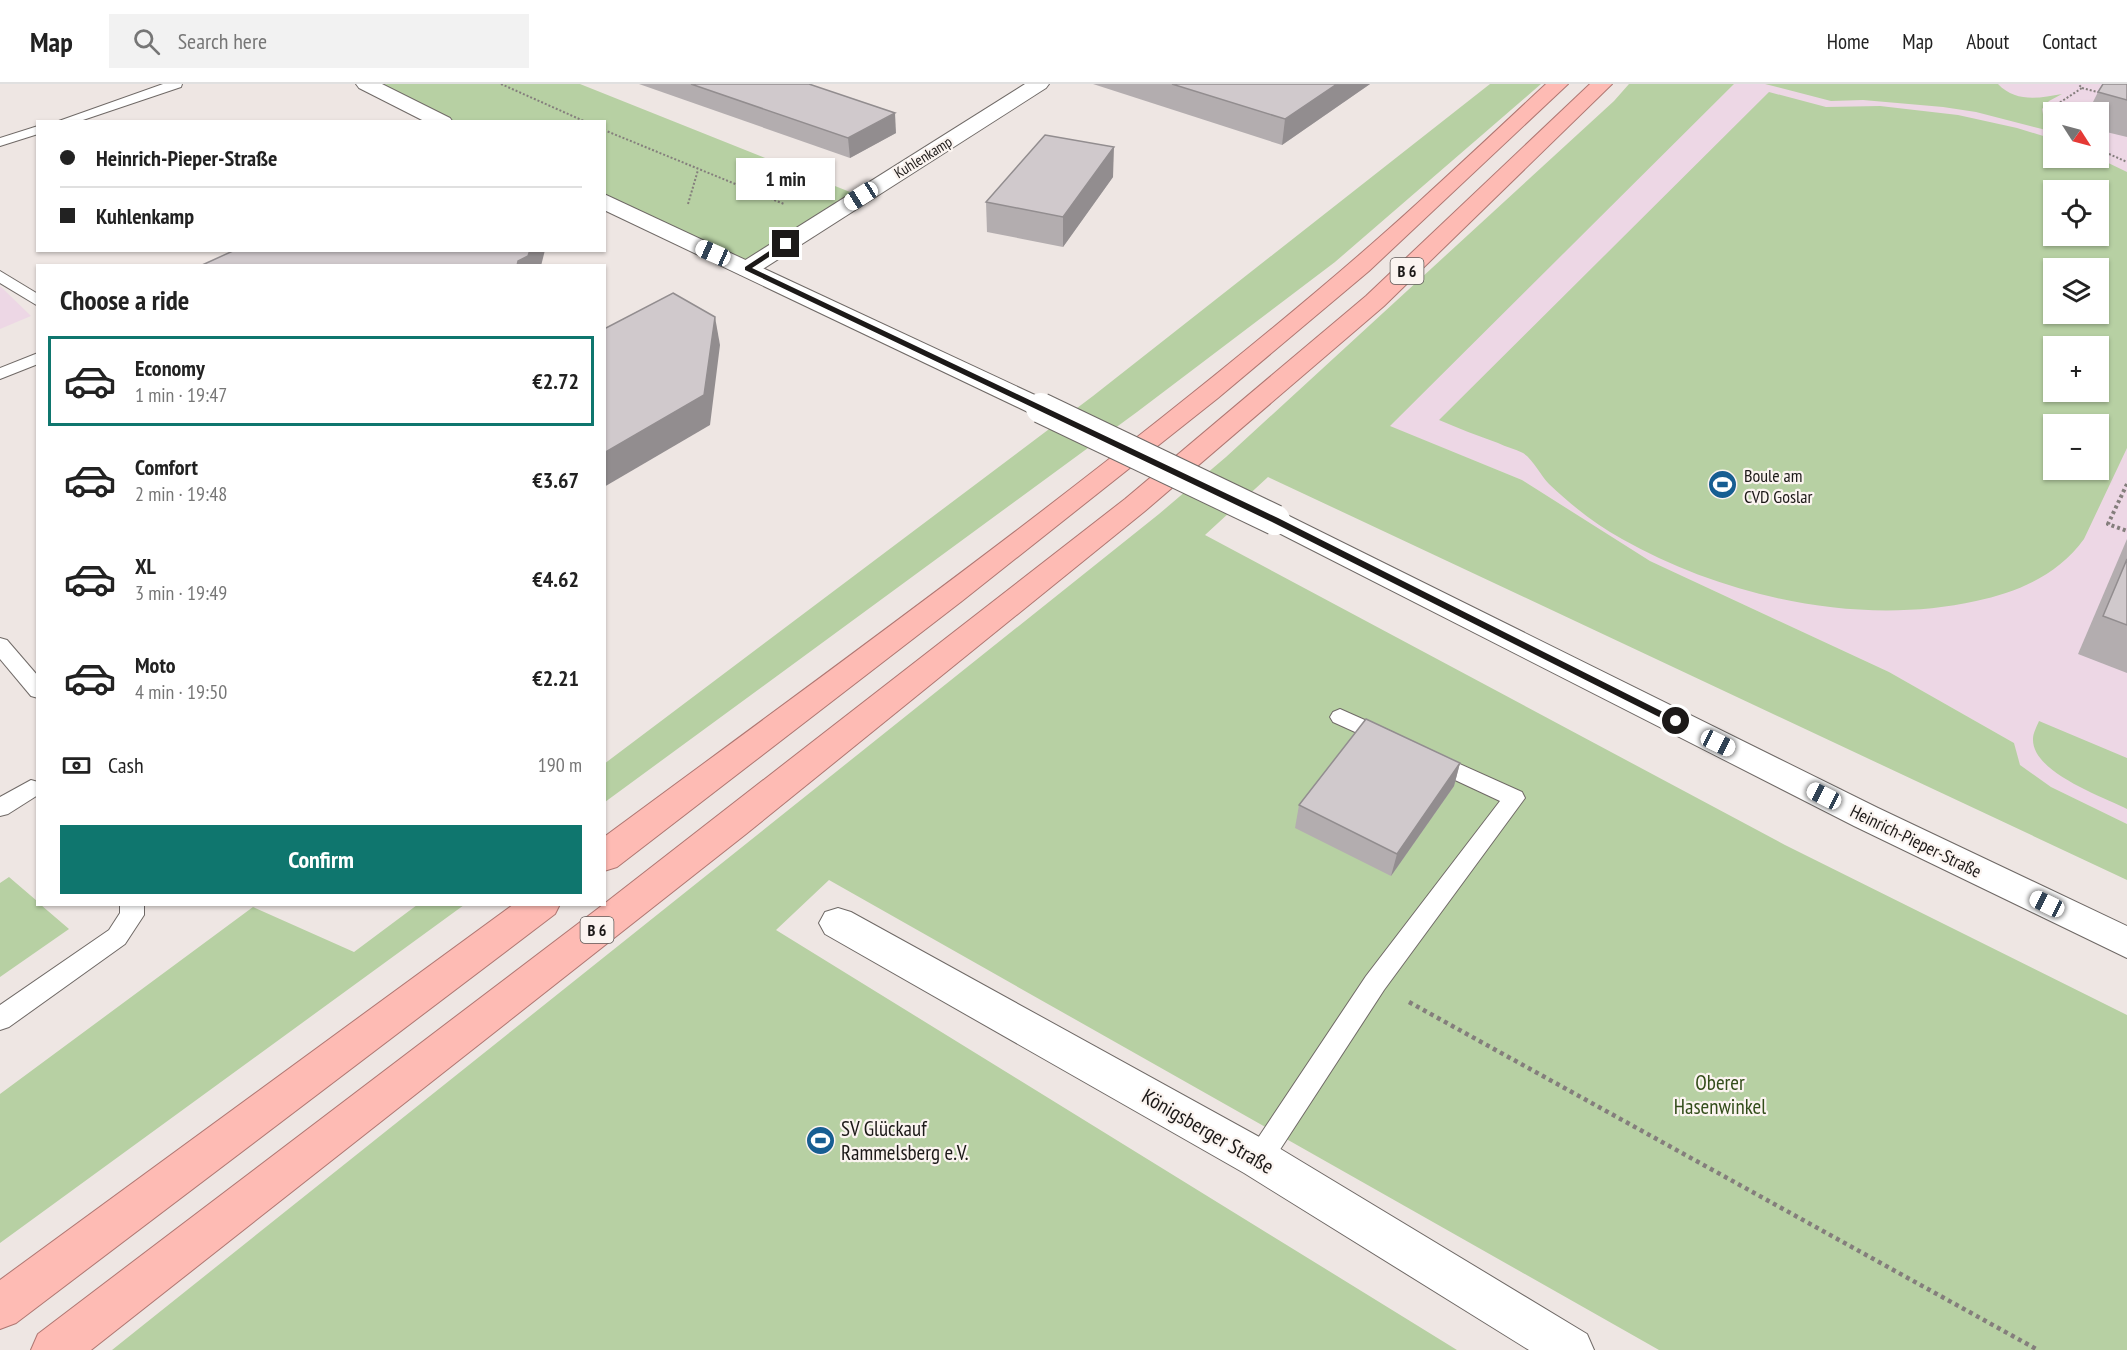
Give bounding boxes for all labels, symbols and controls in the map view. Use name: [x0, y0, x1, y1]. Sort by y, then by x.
search box: [109, 14, 529, 68]
text: Map: [30, 23, 73, 60]
icon: search: [130, 25, 163, 58]
text: Search here: [178, 27, 267, 55]
text: Home: [1827, 28, 1869, 55]
text: Map: [1902, 28, 1933, 55]
text: About: [1966, 28, 2009, 55]
text: Contact: [2042, 28, 2097, 55]
north arrow: [2043, 102, 2109, 168]
map controls: [2043, 102, 2109, 480]
street label: Kuhlenkamp: [891, 132, 955, 182]
text: Heinrich-Pieper-Straße: [96, 144, 277, 172]
callout: 1 min: [736, 157, 836, 199]
text: 1 min: [765, 166, 806, 192]
car: [841, 179, 881, 213]
button: locate: [2043, 180, 2109, 246]
text: Kuhlenkamp: [96, 202, 194, 230]
route end: [772, 230, 799, 257]
car: [693, 237, 733, 269]
road number: B 6: [1390, 258, 1424, 284]
button: layers: [2043, 258, 2109, 324]
text: Choose a ride: [60, 283, 189, 317]
button: +: [2043, 336, 2109, 402]
icon: car: [63, 354, 117, 408]
text: Economy: [135, 354, 205, 382]
text: €2.72: [532, 367, 579, 395]
text: 1 min · 19:47: [135, 382, 227, 408]
button: −: [2043, 414, 2109, 480]
icon: car: [63, 453, 117, 507]
text: Comfort: [135, 453, 198, 481]
place label: Boule am CVD Goslar: [1744, 464, 1812, 508]
text: €3.67: [532, 466, 579, 494]
sports icon: Boule am CVD Goslar: [1707, 469, 1739, 501]
text: 2 min · 19:48: [135, 481, 227, 507]
icon: car: [63, 552, 117, 606]
text: XL: [135, 552, 156, 580]
text: €4.62: [532, 565, 579, 593]
text: 3 min · 19:49: [135, 580, 227, 606]
icon: car: [63, 651, 117, 705]
text: Moto: [135, 651, 176, 679]
text: €2.21: [532, 664, 579, 692]
text: 4 min · 19:50: [135, 679, 227, 705]
route start: [1662, 707, 1689, 734]
car: [1698, 727, 1738, 759]
icon: cash: [60, 749, 93, 782]
text: Cash: [108, 751, 144, 779]
text: 190 m: [538, 752, 582, 778]
car: [1804, 780, 1844, 812]
street label: Heinrich-Pieper-Straße: [1847, 799, 1985, 883]
button: Confirm: [60, 825, 582, 894]
car: [2027, 888, 2067, 920]
road number: B 6: [580, 917, 614, 943]
park label: Oberer Hasenwinkel: [1674, 1069, 1766, 1120]
street label: Königsberger Straße: [1137, 1082, 1279, 1180]
place label: SV Glückauf Rammelsberg e.V.: [841, 1115, 968, 1166]
sports icon: SV Glückauf Rammelsberg e.V.: [804, 1124, 836, 1156]

